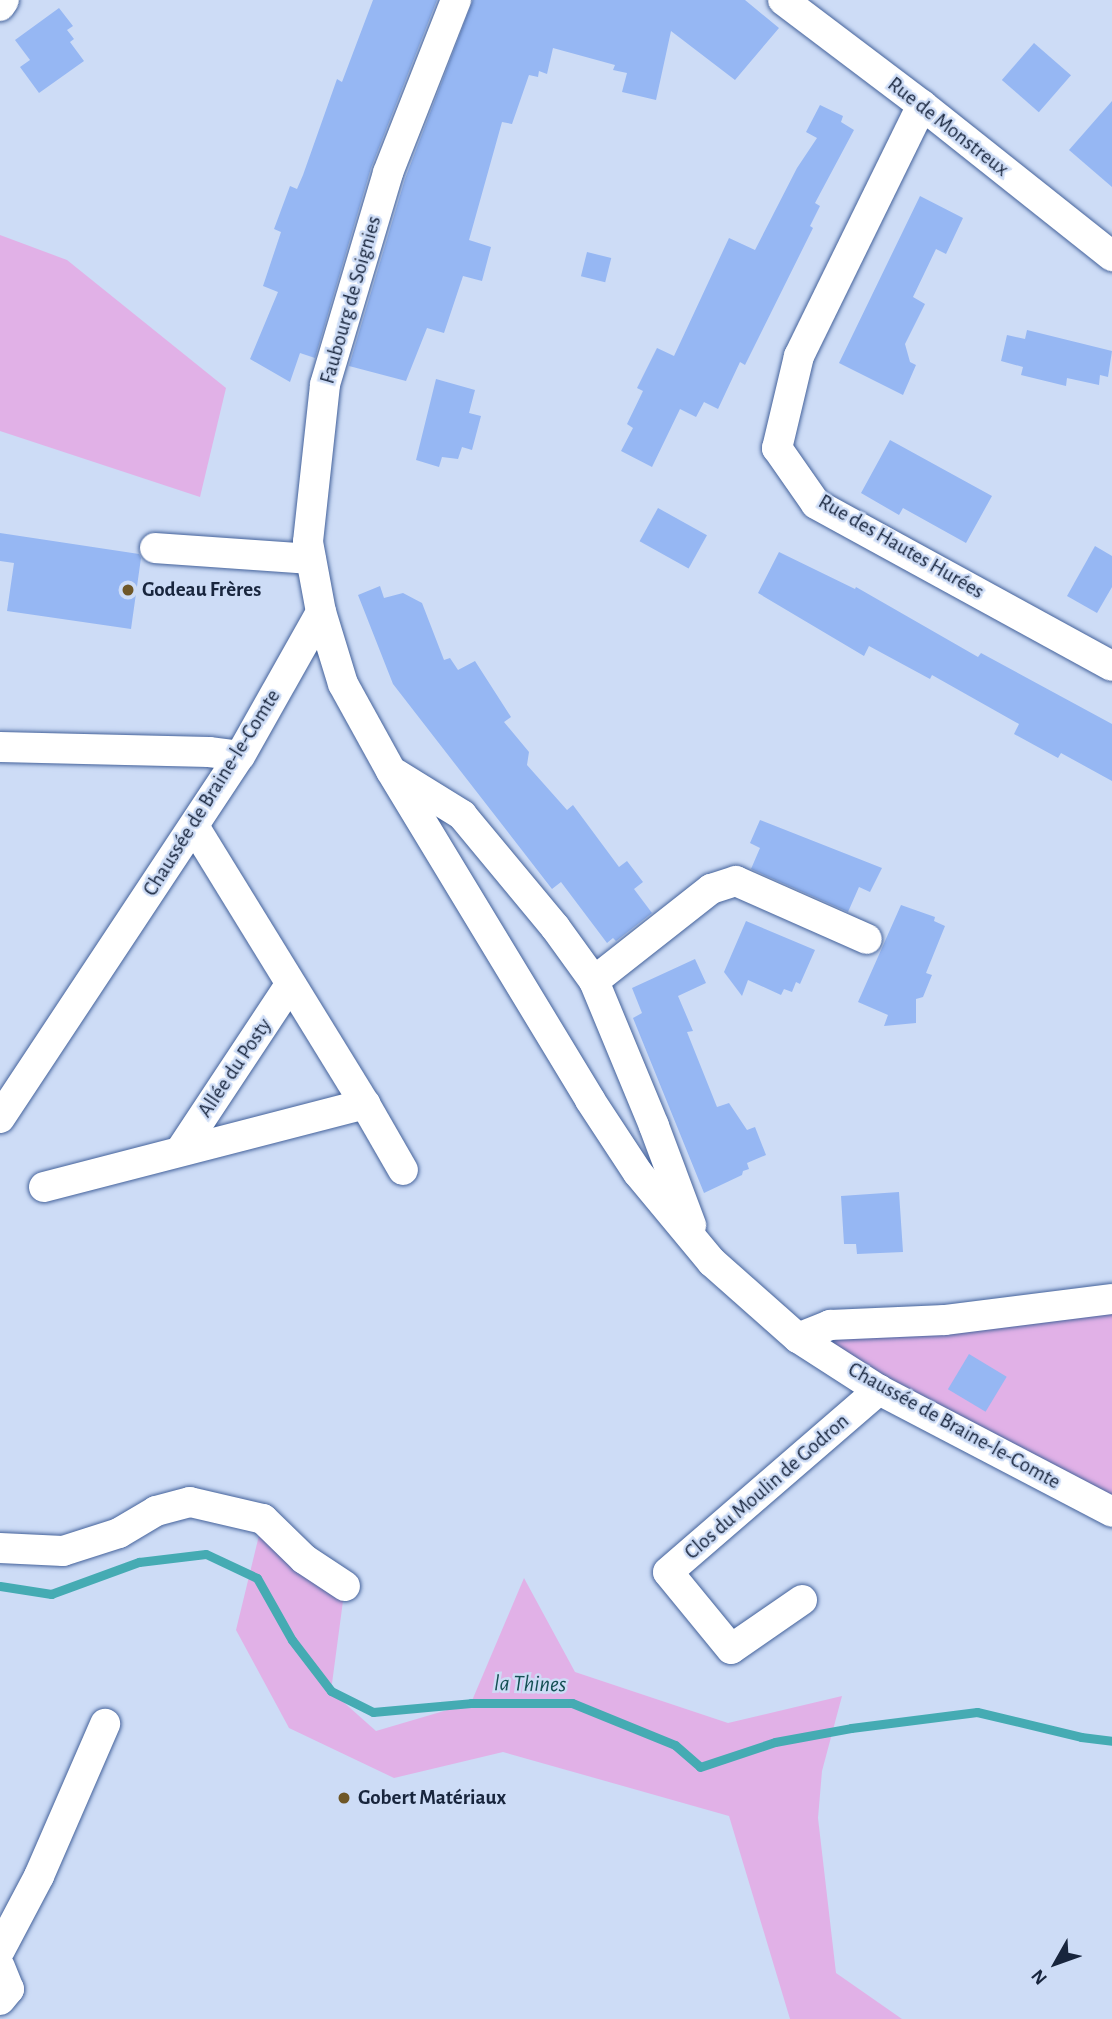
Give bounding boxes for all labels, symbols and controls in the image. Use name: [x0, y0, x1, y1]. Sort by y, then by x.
street label: Rue de Monstreux: [882, 72, 1014, 182]
street label: Faubourg de Soignies: [315, 213, 387, 387]
street label: Rue des Hautes Hurées: [814, 489, 988, 605]
place label: Godeau Frères: [142, 577, 261, 603]
marker: Godeau Frères: [120, 582, 136, 598]
street label: Chaussée de Braine-le-Comte: [138, 685, 286, 901]
street label: Allée du Posty: [193, 1014, 277, 1122]
street label: Chaussée de Braine-le-Comte: [843, 1357, 1065, 1495]
street label: Clos du Moulin de Godron: [680, 1409, 854, 1565]
water label: la Thines: [494, 1671, 566, 1699]
place label: Gobert Matériaux: [358, 1785, 506, 1811]
marker: Gobert Matériaux: [336, 1790, 352, 1806]
north arrow: [1021, 1928, 1091, 1998]
text: N: [1028, 1966, 1051, 1988]

